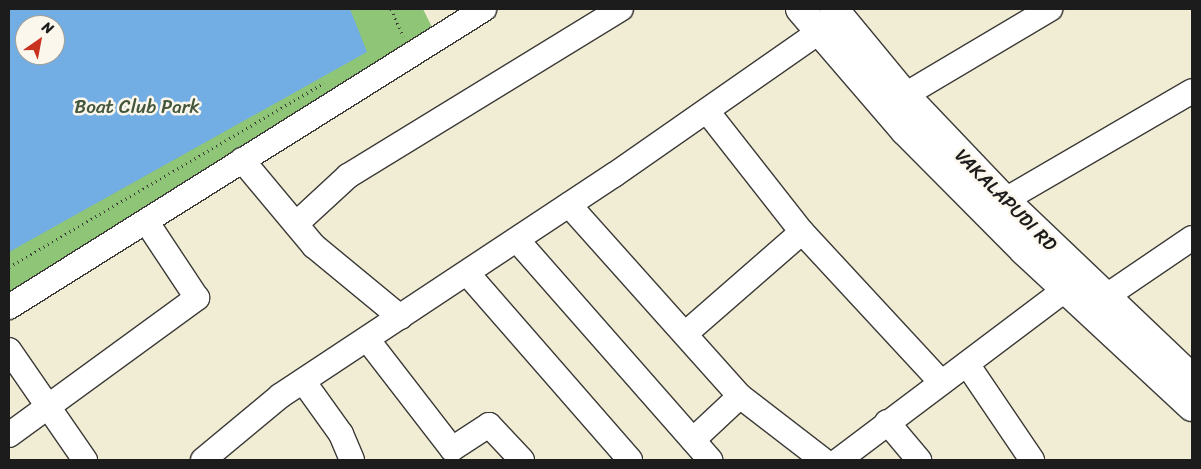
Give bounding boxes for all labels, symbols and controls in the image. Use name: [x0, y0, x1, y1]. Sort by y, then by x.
north arrow: [15, 15, 65, 65]
text: N: [37, 15, 59, 41]
park label: Boat Club Park: [74, 96, 200, 118]
street label: VAKALAPUDI RD: [950, 144, 1062, 256]

